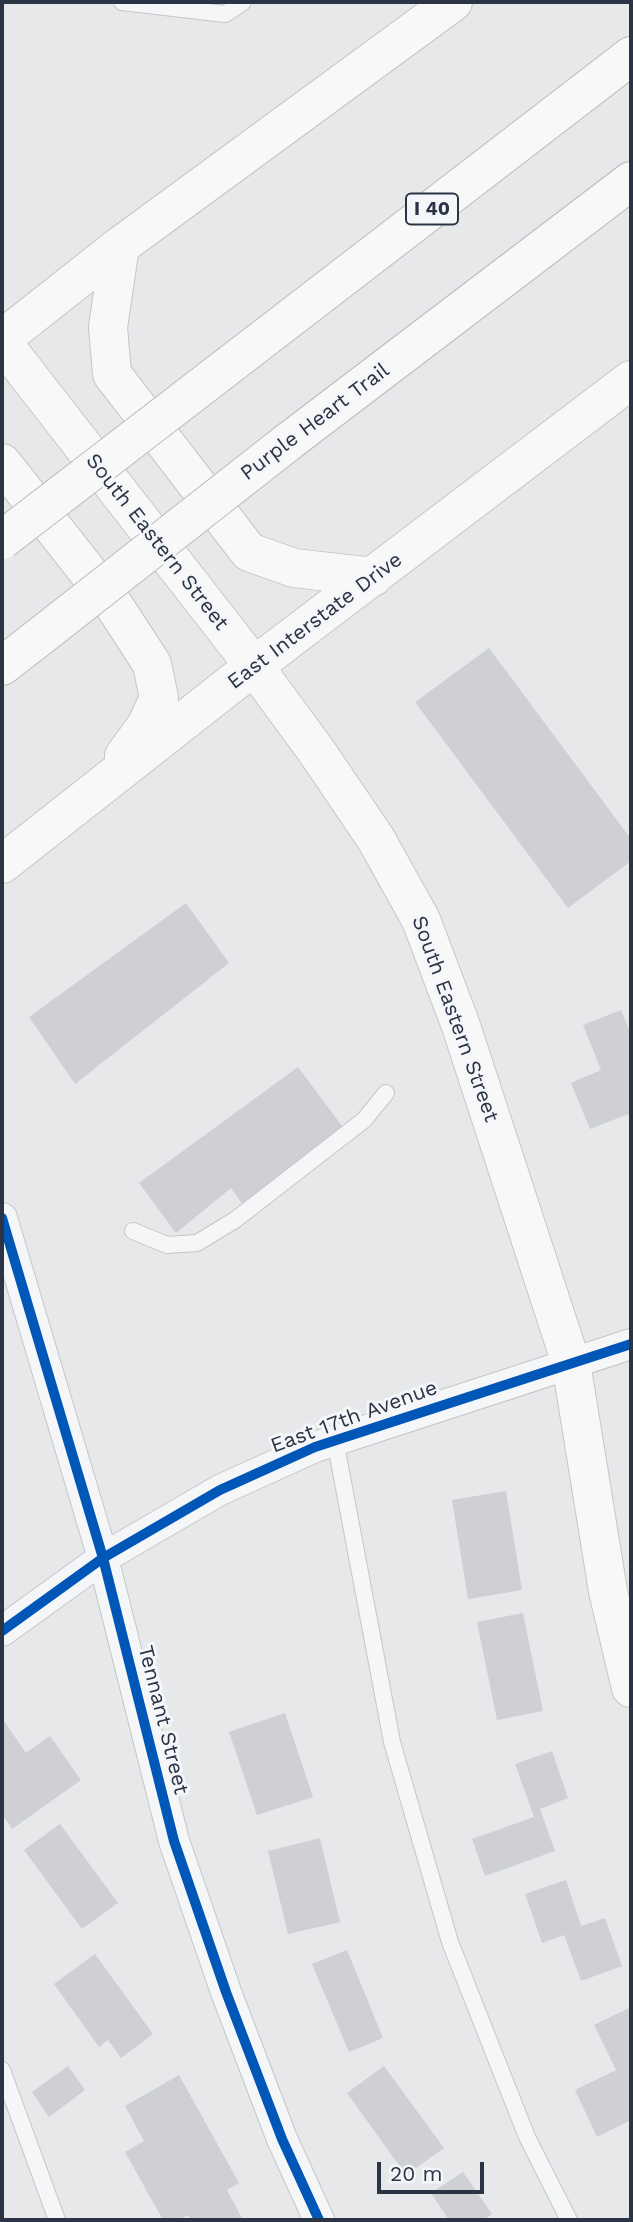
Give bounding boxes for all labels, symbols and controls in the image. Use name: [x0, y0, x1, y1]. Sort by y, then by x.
road number: I 40: [406, 194, 458, 224]
street label: Purple Heart Trail: [236, 358, 394, 486]
street label: South Eastern Street: [80, 449, 234, 635]
street label: East Interstate Drive: [223, 547, 407, 695]
street label: South Eastern Street: [406, 913, 504, 1125]
street label: East 17th Avenue: [267, 1375, 441, 1459]
street label: Tennant Street: [132, 1643, 194, 1797]
scale bar: [381, 2148, 488, 2192]
text: 20 m: [390, 2161, 442, 2186]

